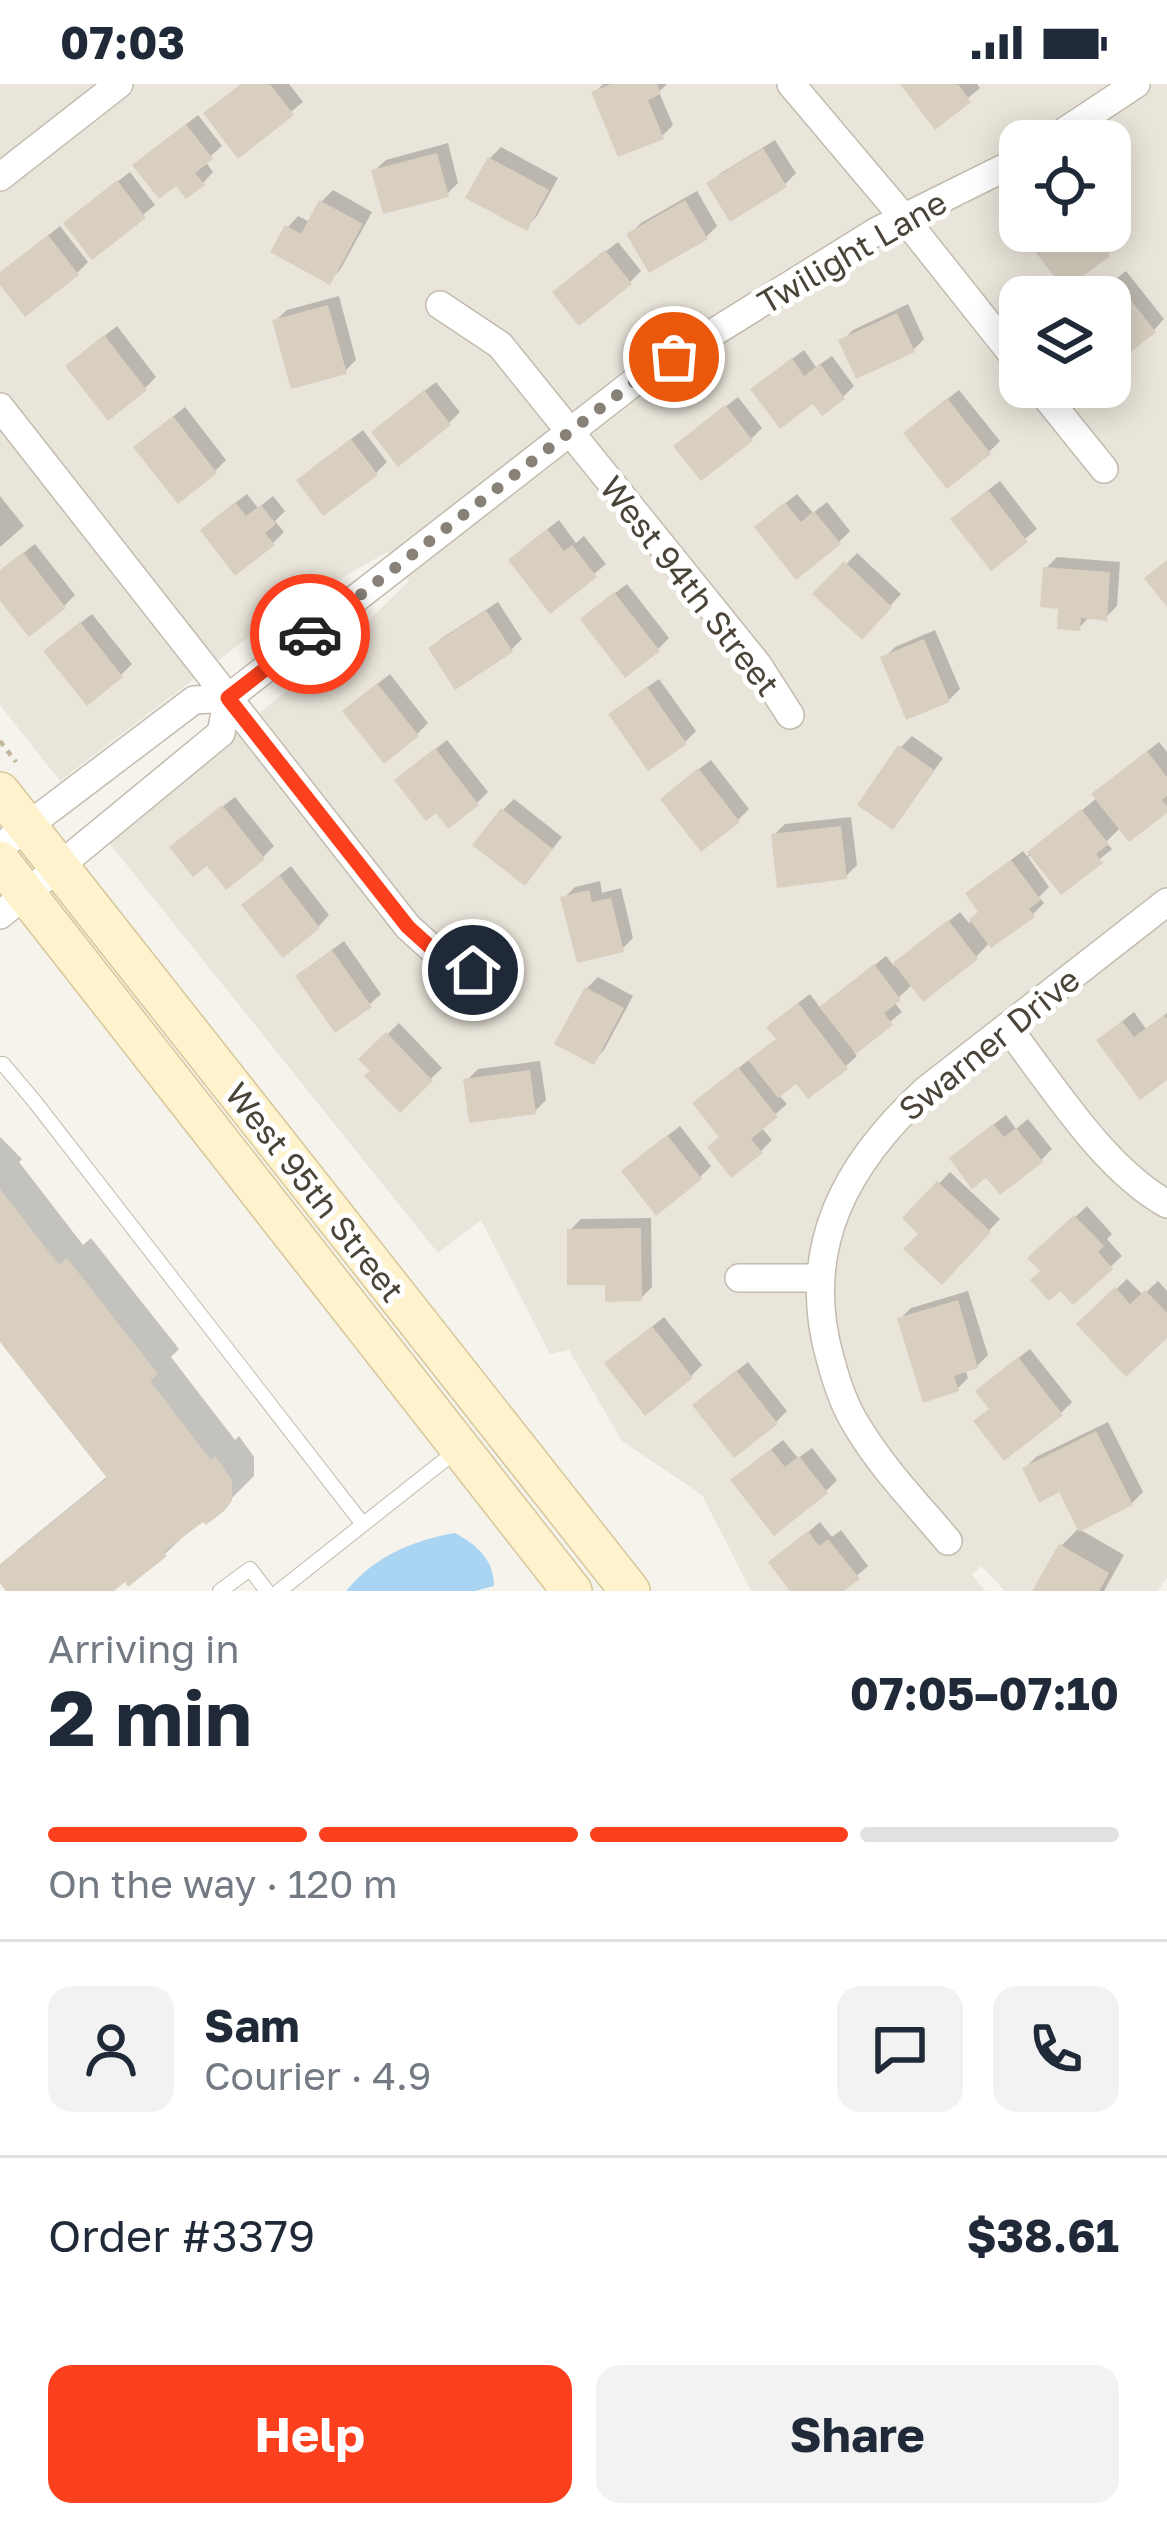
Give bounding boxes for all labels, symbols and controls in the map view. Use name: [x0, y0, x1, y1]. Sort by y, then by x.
text: 07:03: [60, 15, 185, 69]
map controls: [999, 120, 1131, 408]
button: locate: [999, 120, 1131, 252]
street label: Twilight Lane: [750, 182, 953, 321]
button: layers: [999, 276, 1131, 408]
pin: [623, 306, 725, 408]
icon: bag: [641, 324, 707, 390]
street label: West 94th Street: [593, 468, 788, 703]
courier: [250, 574, 370, 694]
icon: car: [277, 601, 343, 667]
pin: [422, 919, 524, 1021]
icon: home: [440, 937, 506, 1003]
street label: Swarner Drive: [891, 959, 1087, 1128]
street label: West 95th Street: [218, 1074, 413, 1309]
text: Arriving in: [48, 1625, 239, 1672]
text: 07:05–07:10: [850, 1666, 1119, 1720]
text: 2 min: [48, 1670, 252, 1763]
text: On the way · 120 m: [48, 1860, 398, 1907]
button: person: [48, 1986, 174, 2112]
button: chat: [837, 1986, 963, 2112]
button: phone: [993, 1986, 1119, 2112]
text: Sam: [204, 1998, 300, 2052]
text: Courier · 4.9: [204, 2052, 431, 2099]
text: Order #3379: [48, 2208, 315, 2262]
text: $38.61: [966, 2208, 1119, 2262]
button: Help: [48, 2365, 572, 2503]
button: Share: [596, 2365, 1119, 2503]

